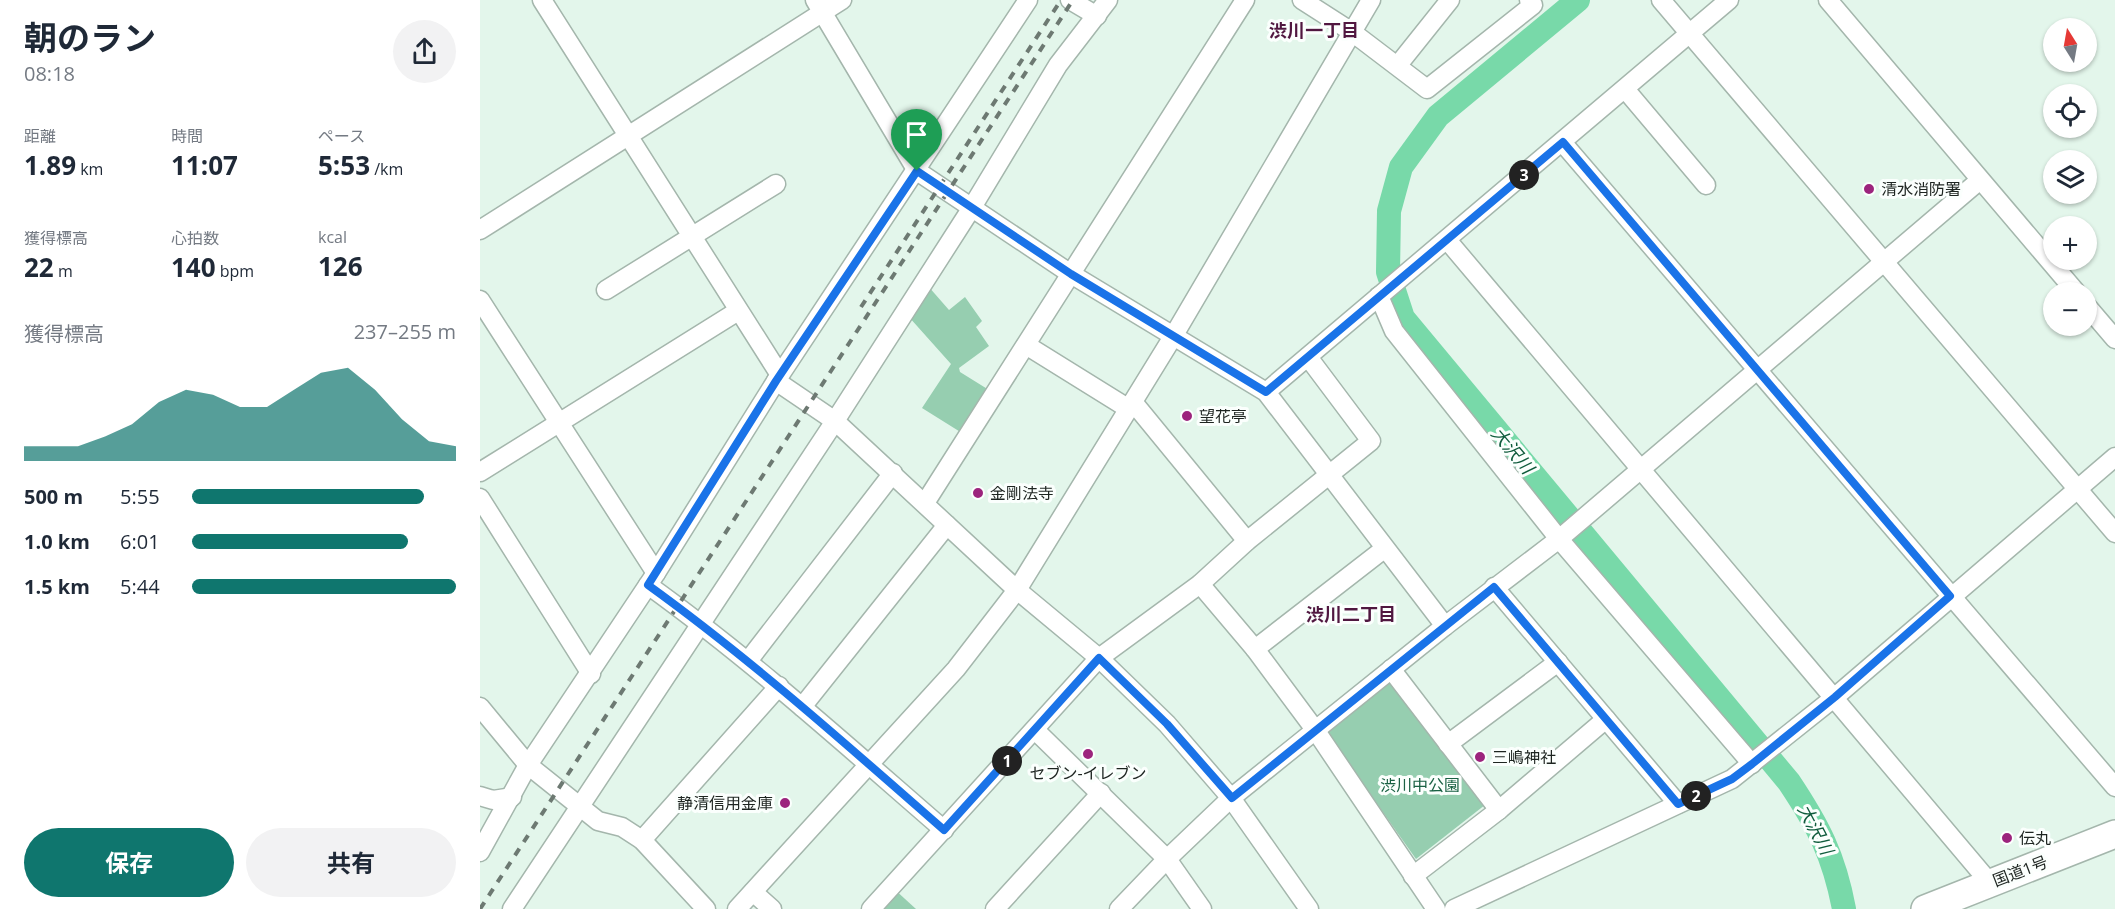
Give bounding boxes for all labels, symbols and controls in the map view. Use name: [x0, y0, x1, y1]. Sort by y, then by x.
text: 朝のラン: [24, 15, 156, 60]
district label: 渋川一丁目: [1269, 18, 1359, 42]
north arrow: [2043, 18, 2097, 72]
map controls: [2043, 18, 2097, 336]
button: share: [393, 20, 456, 83]
text: 08:18: [24, 60, 75, 87]
button: locate: [2043, 84, 2097, 138]
pin: [891, 109, 942, 171]
icon: arrive: [900, 118, 933, 151]
text: 距離: [24, 125, 56, 147]
text: 時間: [171, 125, 203, 147]
text: ペース: [318, 125, 365, 147]
text: 1.89: [24, 147, 76, 183]
text: 11:07: [171, 147, 238, 183]
text: 5:53: [318, 147, 370, 183]
button: layers: [2043, 150, 2097, 204]
text: km: [76, 158, 103, 180]
text: /km: [370, 158, 403, 180]
pin: 3: [1509, 160, 1539, 190]
text: 3: [1519, 164, 1529, 186]
place label: 清水消防署: [1881, 178, 1961, 200]
marker: 清水消防署: [1862, 182, 1876, 196]
button: +: [2043, 216, 2097, 270]
text: kcal: [318, 226, 347, 248]
text: 獲得標高: [24, 227, 88, 249]
text: 心拍数: [171, 227, 219, 249]
text: 126: [318, 248, 363, 284]
text: 22: [24, 249, 54, 285]
text: 140: [171, 249, 216, 285]
text: m: [54, 260, 73, 282]
text: bpm: [216, 260, 254, 282]
button: −: [2043, 282, 2097, 336]
text: 237–255 m: [354, 318, 456, 345]
text: 獲得標高: [24, 320, 104, 347]
place label: 望花亭: [1199, 405, 1247, 427]
marker: 望花亭: [1180, 409, 1194, 423]
water label: 大沢川: [1486, 422, 1541, 480]
place label: 金剛法寺: [990, 482, 1054, 504]
text: 500 m: [24, 483, 83, 510]
text: 5:55: [120, 483, 160, 510]
marker: 金剛法寺: [971, 486, 985, 500]
text: 1.0 km: [24, 528, 90, 555]
text: 6:01: [120, 528, 160, 555]
text: 1.5 km: [24, 573, 90, 600]
text: 5:44: [120, 573, 160, 600]
district label: 渋川二丁目: [1306, 602, 1396, 626]
pin: 1: [992, 746, 1022, 776]
place label: 三嶋神社: [1492, 746, 1556, 768]
marker: セブン-イレブン: [1081, 747, 1095, 761]
text: 1: [1002, 750, 1012, 772]
marker: 三嶋神社: [1473, 750, 1487, 764]
place label: セブン-イレブン: [1029, 762, 1147, 784]
park label: 渋川中公園: [1380, 774, 1460, 796]
pin: 2: [1681, 781, 1711, 811]
text: 2: [1691, 785, 1701, 807]
place label: 静清信用金庫: [677, 792, 773, 814]
marker: 静清信用金庫: [778, 796, 792, 810]
water label: 大沢川: [1793, 800, 1840, 860]
place label: 伝丸: [2019, 827, 2051, 849]
button: 保存: [24, 828, 234, 897]
button: 共有: [246, 828, 456, 897]
marker: 伝丸: [2000, 831, 2014, 845]
street label: 国道1号: [1989, 850, 2051, 892]

